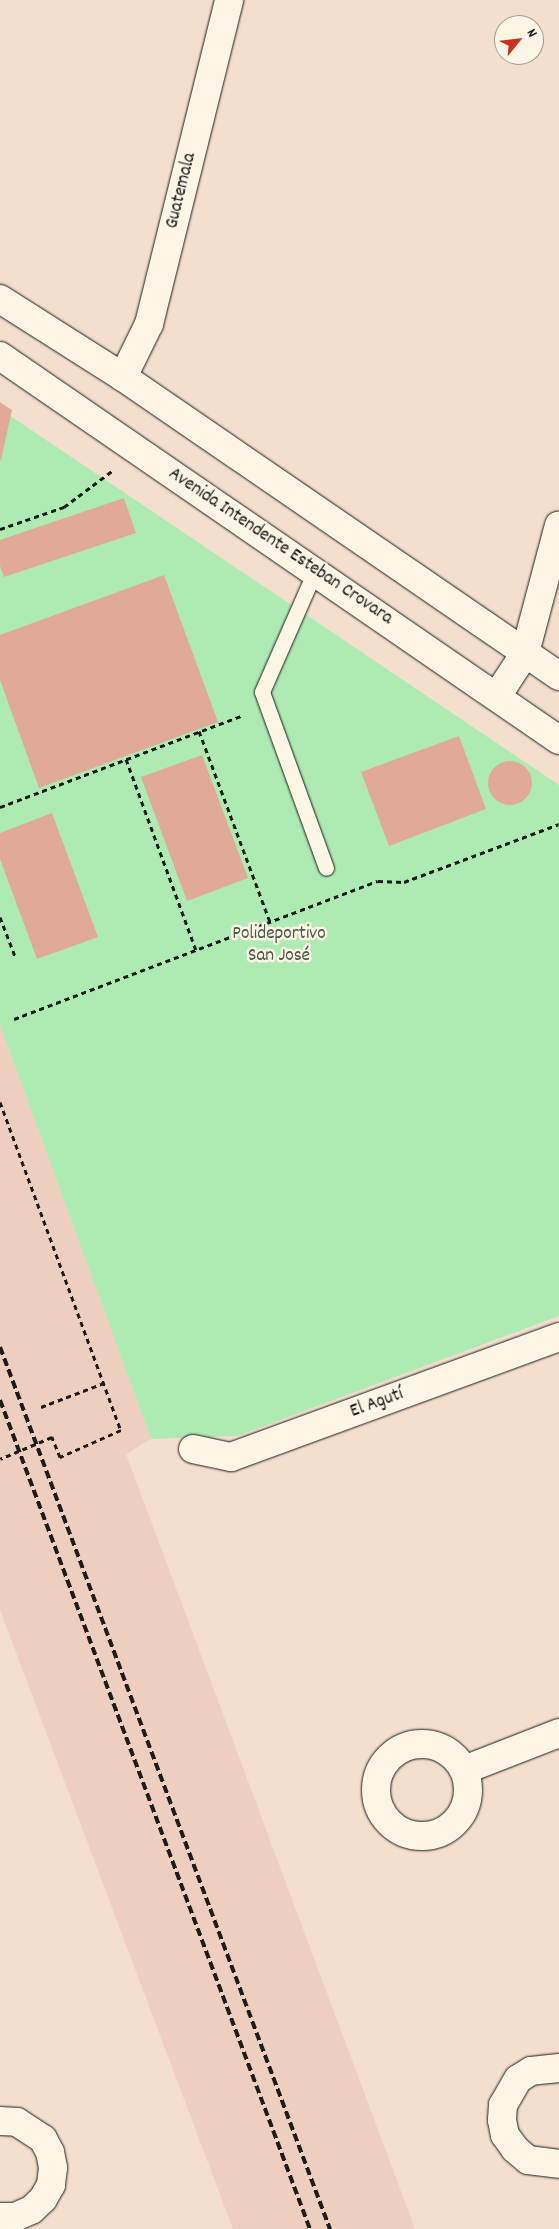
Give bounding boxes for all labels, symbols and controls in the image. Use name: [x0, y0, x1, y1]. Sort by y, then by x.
north arrow: [494, 15, 544, 65]
text: N: [521, 25, 542, 41]
street label: Guatemala: [162, 151, 202, 231]
street label: Avenida Intendente Esteban Crovara: [164, 463, 396, 631]
park label: Polideportivo San José: [232, 924, 326, 968]
street label: El Agutí: [347, 1384, 407, 1424]

